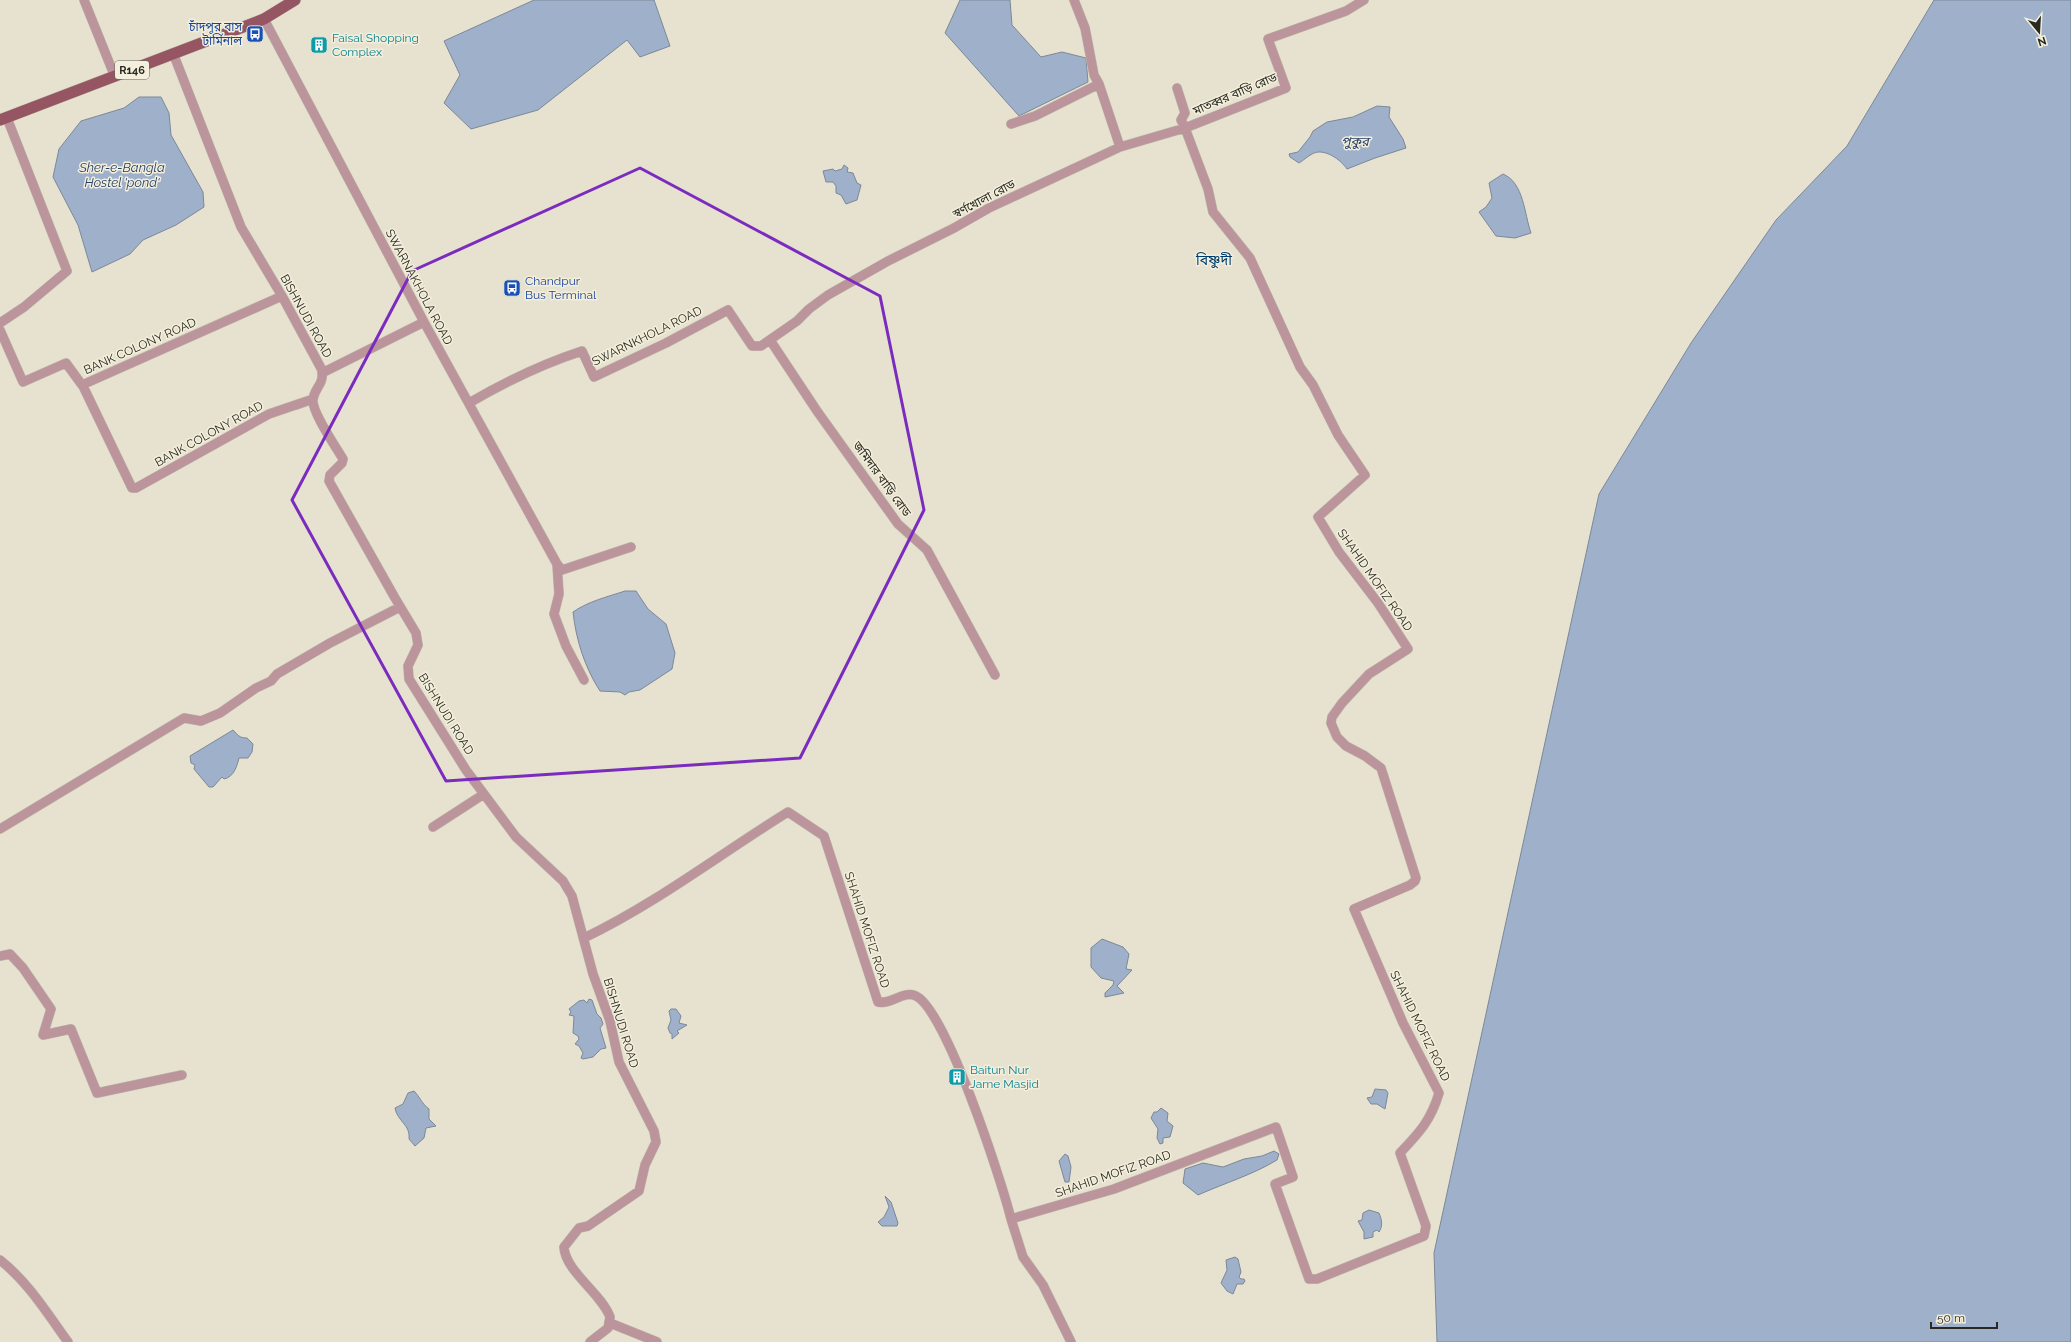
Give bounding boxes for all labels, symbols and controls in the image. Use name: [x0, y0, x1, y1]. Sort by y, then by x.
north arrow: [2019, 12, 2059, 52]
place label: চাঁদপুর বাস টার্মিনাল: [188, 19, 243, 48]
bus stop icon: চাঁদপুর বাস টার্মিনাল: [245, 24, 265, 44]
place label: Faisal Shopping Complex: [332, 31, 419, 59]
text: N: [2036, 34, 2048, 49]
building icon: Faisal Shopping Complex: [309, 35, 329, 55]
road number: R146: [115, 61, 149, 79]
street label: মাতব্বর বাড়ি রোড: [1190, 69, 1279, 118]
water label: পুকুর: [1341, 134, 1371, 149]
water label: Sher-e-Bangla Hostel 'pond': [78, 160, 165, 190]
street label: স্বর্ণখোলা রোড: [949, 176, 1018, 222]
street label: SWARNAKHOLA ROAD: [383, 227, 456, 348]
district label: বিষ্ণুদী: [1195, 252, 1232, 269]
street label: BISHNUDI ROAD: [277, 272, 335, 361]
place label: Chandpur Bus Terminal: [525, 274, 597, 302]
bus stop icon: Chandpur Bus Terminal: [502, 278, 522, 298]
street label: SWARNKHOLA ROAD: [590, 303, 705, 369]
street label: BANK COLONY ROAD: [82, 315, 199, 377]
street label: BANK COLONY ROAD: [152, 398, 266, 470]
street label: জমিদার বাড়ি রোড: [850, 437, 915, 520]
street label: SHAHID MOFIZ ROAD: [1335, 526, 1416, 634]
street label: BISHNUDI ROAD: [415, 671, 477, 758]
street label: SHAHID MOFIZ ROAD: [842, 870, 893, 990]
street label: SHAHID MOFIZ ROAD: [1387, 968, 1453, 1084]
street label: BISHNUDI ROAD: [601, 976, 641, 1070]
place label: Baitun Nur Jame Masjid: [970, 1063, 1039, 1091]
building icon: Baitun Nur Jame Masjid: [947, 1067, 967, 1087]
street label: SHAHID MOFIZ ROAD: [1053, 1148, 1173, 1200]
scale bar: [1931, 1304, 1997, 1330]
text: 50 m: [1937, 1311, 1965, 1325]

